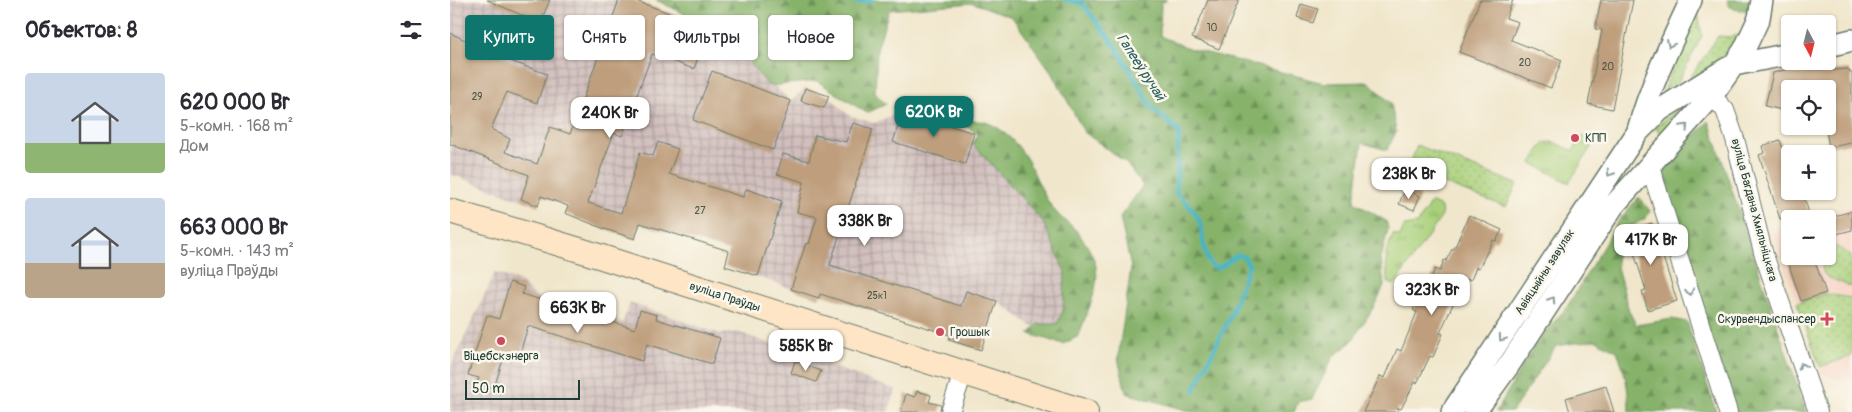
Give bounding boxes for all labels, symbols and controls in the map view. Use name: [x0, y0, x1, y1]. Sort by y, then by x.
chip: Купить: [465, 15, 554, 60]
chip: Снять: [564, 15, 645, 60]
chip: Фильтры: [655, 15, 758, 60]
chip: Новое: [768, 15, 853, 60]
north arrow: [1781, 15, 1836, 70]
map controls: [1781, 15, 1836, 265]
icon: filters: [397, 16, 425, 44]
text: Объектов: 8: [25, 17, 137, 44]
house number: 10: [1207, 22, 1218, 34]
water label: Гапееў ручай: [1113, 30, 1170, 105]
one-way arrow: [1666, 39, 1677, 48]
house number: 20: [1519, 57, 1531, 69]
house number: 20: [1602, 61, 1614, 73]
button: locate: [1781, 80, 1836, 135]
text: 620 000 Br: [180, 89, 290, 116]
house number: 29: [472, 91, 482, 103]
icon: home: [65, 93, 125, 153]
pin: 240K Br: [564, 96, 656, 139]
pin: 620K Br: [888, 96, 980, 138]
text: 620K Br: [905, 102, 963, 122]
text: 240K Br: [581, 103, 639, 123]
text: 5-комн. · 168 m²: [180, 116, 293, 136]
one-way arrow: [1679, 123, 1688, 132]
place label: КПП: [1585, 131, 1606, 146]
marker: КПП: [1569, 132, 1581, 144]
text: Дом: [180, 136, 209, 156]
street label: вуліца Багдана Хмяльніцкага: [1728, 137, 1780, 284]
button: +: [1781, 145, 1836, 200]
pin: 238K Br: [1363, 158, 1455, 200]
text: 238K Br: [1382, 164, 1436, 184]
one-way arrow: [1606, 167, 1616, 176]
pin: 338K Br: [819, 204, 911, 247]
house number: 27: [695, 205, 706, 217]
button: −: [1781, 210, 1836, 265]
text: 338K Br: [838, 211, 892, 231]
text: 663 000 Br: [180, 214, 288, 241]
icon: home: [65, 218, 125, 278]
pin: 417K Br: [1605, 224, 1697, 266]
street label: Авіяцыйны завулак: [1512, 226, 1578, 318]
text: 417K Br: [1625, 230, 1677, 250]
text: 5-комн. · 143 m²: [180, 241, 294, 261]
text: вуліца Праўды: [180, 261, 278, 281]
pin: 323K Br: [1386, 274, 1478, 316]
street label: вуліца Праўды: [688, 278, 763, 316]
text: 323K Br: [1405, 280, 1459, 300]
one-way arrow: [1684, 288, 1694, 296]
house number: 25к1: [867, 290, 887, 302]
pin: 663K Br: [532, 292, 624, 334]
one-way arrow: [1546, 296, 1555, 306]
text: 663K Br: [550, 298, 606, 318]
place label: Скурвендыспансер: [1717, 312, 1816, 327]
marker: Скурвендыспансер: [1820, 312, 1834, 326]
place label: Грошык: [950, 325, 990, 340]
marker: Грошык: [934, 326, 946, 338]
pin: 585K Br: [760, 330, 852, 372]
one-way arrow: [1499, 332, 1508, 342]
marker: Віцебскэнерга: [495, 335, 507, 347]
text: 585K Br: [779, 336, 833, 356]
place label: Віцебскэнерга: [463, 349, 539, 364]
one-way arrow: [1798, 362, 1808, 371]
scale bar: [465, 377, 580, 400]
text: 50 m: [472, 380, 505, 397]

